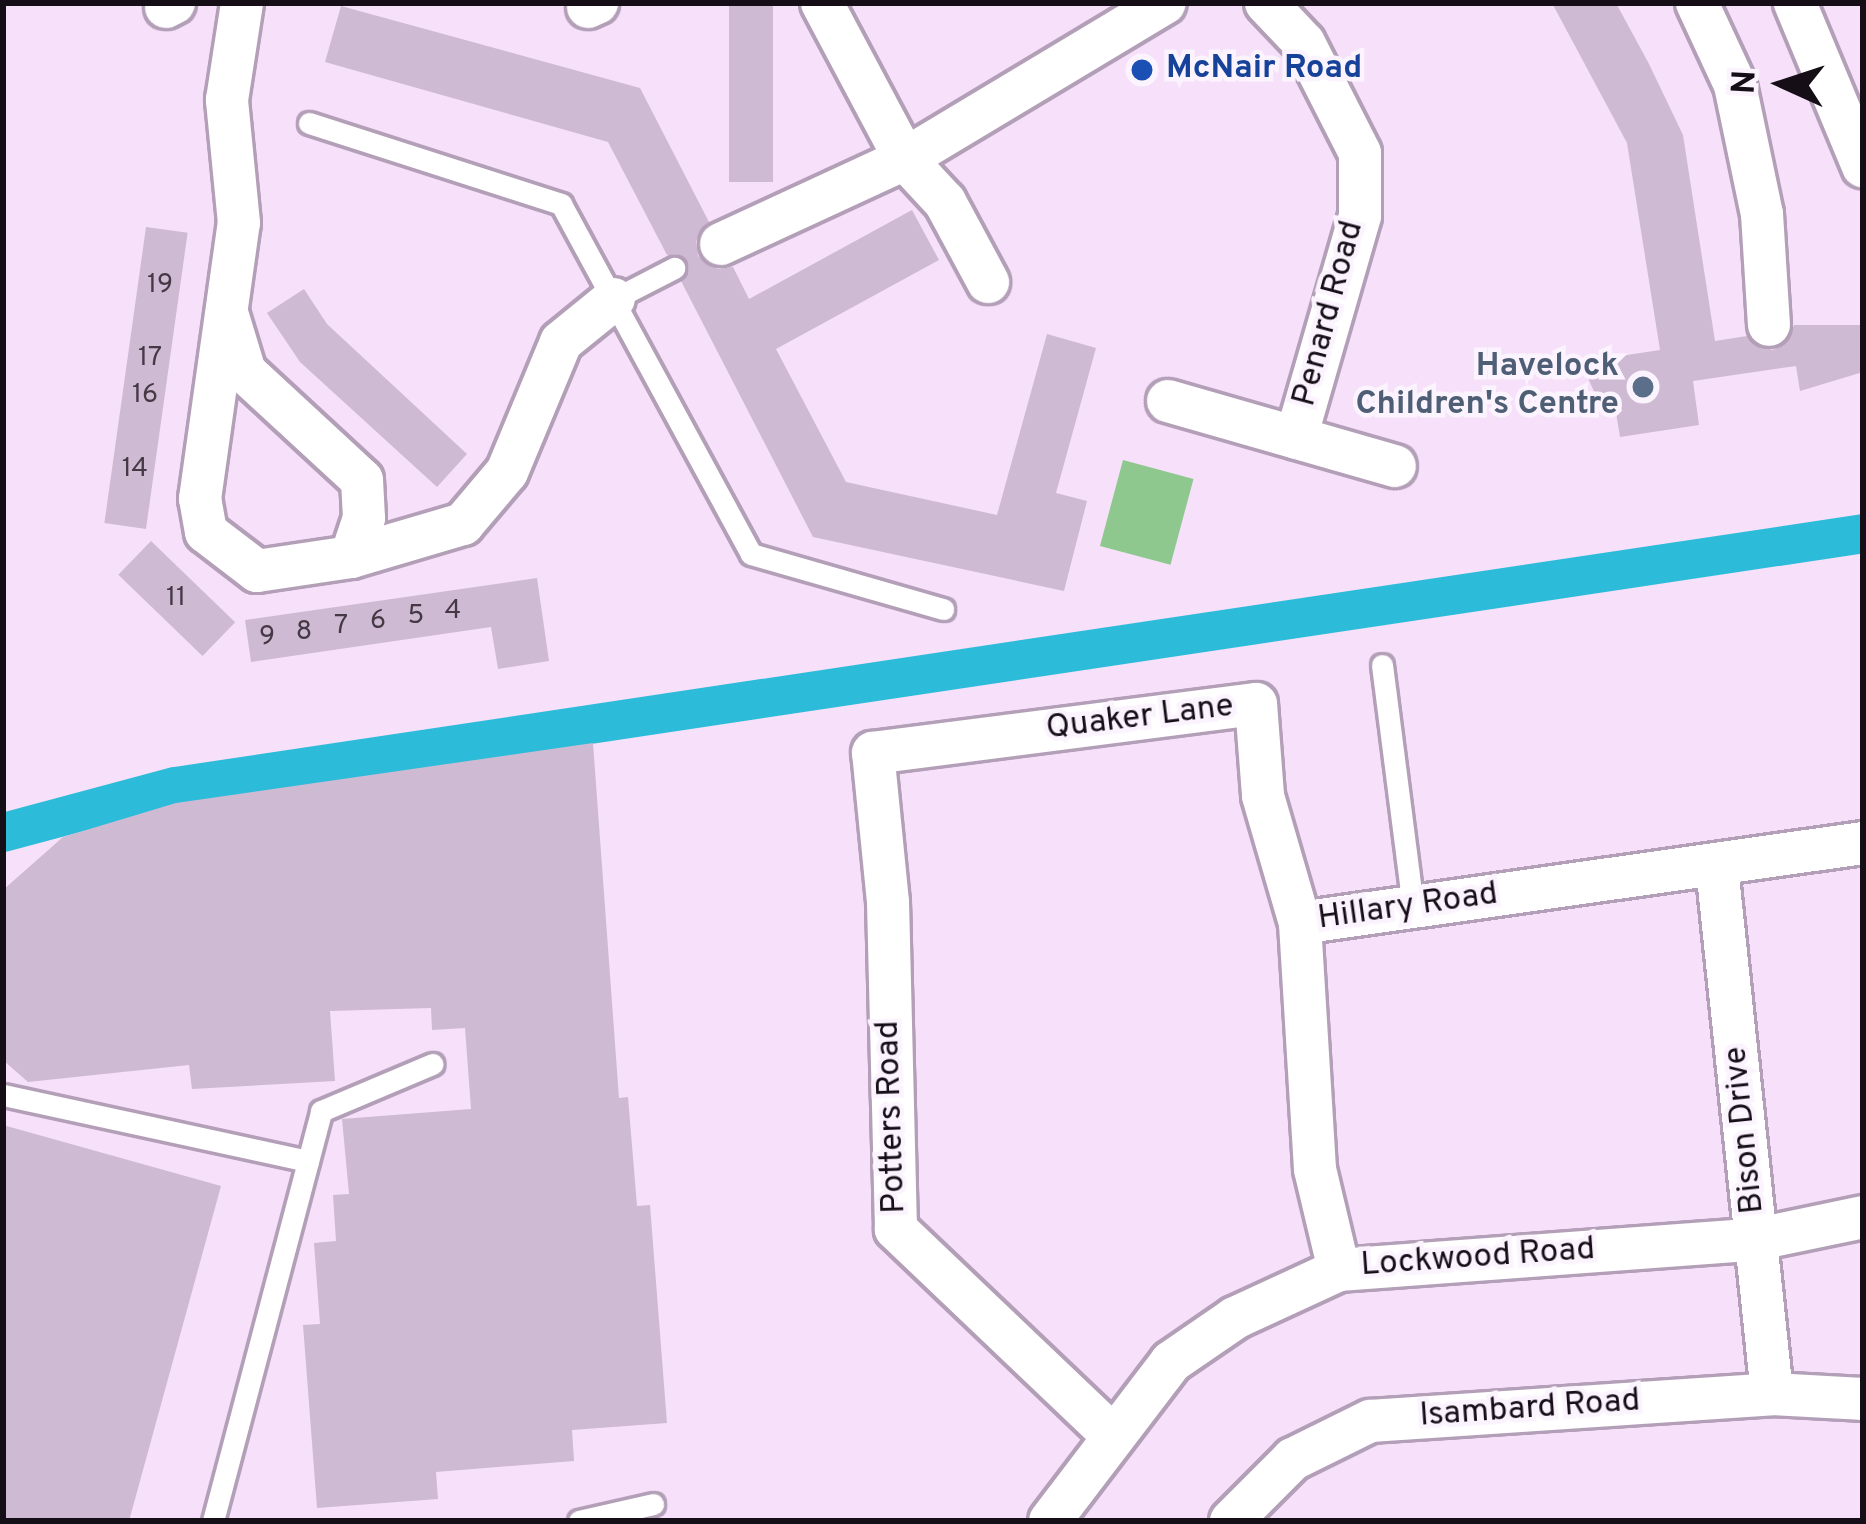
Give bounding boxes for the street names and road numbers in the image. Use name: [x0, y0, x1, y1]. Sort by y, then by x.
street label: Penard Road: [1286, 217, 1374, 411]
street label: Quaker Lane: [1044, 688, 1236, 750]
street label: Hillary Road: [1315, 876, 1501, 940]
street label: Potters Road: [870, 1020, 916, 1214]
street label: Bison Drive: [1718, 1044, 1774, 1216]
street label: Lockwood Road: [1360, 1231, 1596, 1287]
street label: Isambard Road: [1418, 1383, 1642, 1437]

